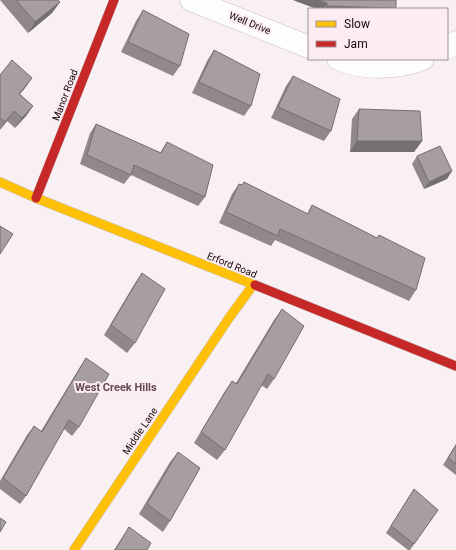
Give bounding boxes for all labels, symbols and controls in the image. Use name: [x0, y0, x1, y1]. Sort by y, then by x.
legend: [308, 8, 448, 60]
street label: Well Drive: [228, 10, 272, 36]
text: Slow: [344, 17, 370, 31]
text: Jam: [344, 37, 368, 51]
street label: Manor Road: [50, 68, 80, 122]
street label: Erford Road: [206, 250, 258, 280]
district label: West Creek Hills: [75, 381, 157, 394]
street label: Middle Lane: [120, 405, 160, 457]

